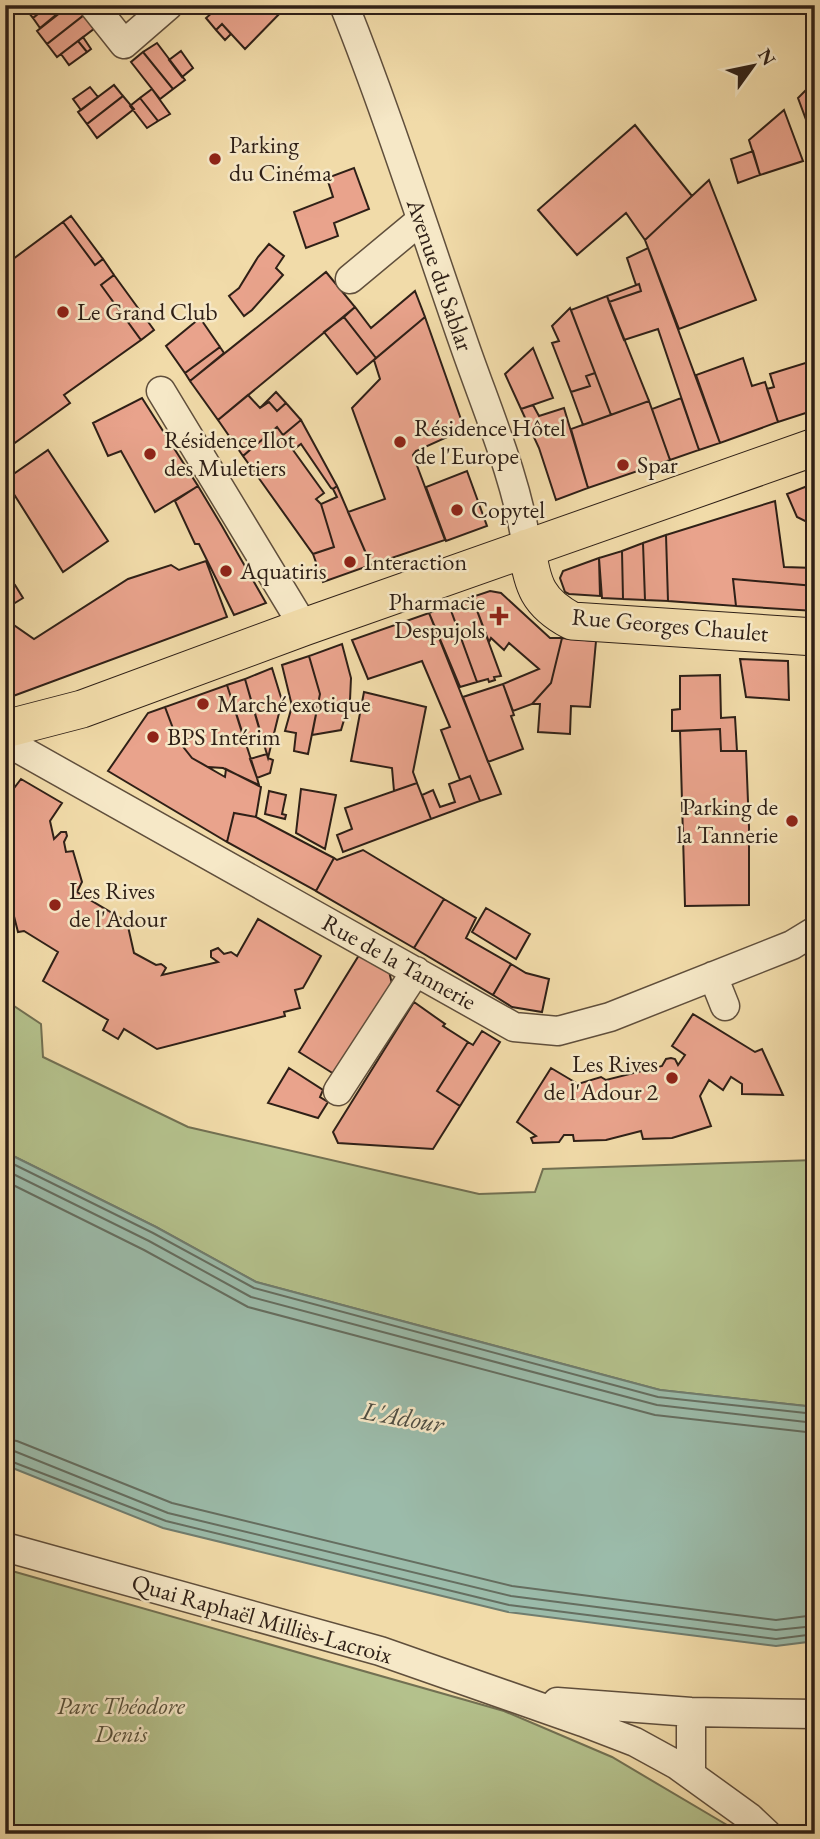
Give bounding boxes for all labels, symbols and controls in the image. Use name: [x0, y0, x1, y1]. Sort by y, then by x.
north arrow: [718, 32, 788, 102]
text: N: [752, 44, 782, 71]
place label: Parking du Cinéma: [229, 129, 332, 188]
marker: Parking du Cinéma: [207, 151, 223, 167]
street label: Avenue du Sablar: [400, 193, 481, 355]
place label: Le Grand Club: [77, 296, 218, 327]
marker: Le Grand Club: [55, 304, 71, 320]
place label: Résidence Hôtel de l'Europe: [414, 412, 566, 471]
place label: Résidence Ilot des Muletiers: [164, 424, 296, 483]
marker: Résidence Hôtel de l'Europe: [392, 434, 408, 450]
marker: Résidence Ilot des Muletiers: [142, 446, 158, 462]
place label: Spar: [637, 449, 678, 480]
marker: Spar: [615, 457, 631, 473]
place label: Copytel: [471, 494, 545, 525]
marker: Copytel: [449, 502, 465, 518]
place label: Interaction: [364, 546, 467, 577]
marker: Interaction: [342, 554, 358, 570]
place label: Aquatiris: [239, 555, 326, 586]
marker: Aquatiris: [218, 563, 234, 579]
place label: Pharmacie Despujols: [389, 586, 485, 645]
street label: Rue Georges Chaulet: [571, 600, 770, 649]
marker: Pharmacie Despujols: [491, 608, 507, 624]
place label: Marché exotique: [217, 688, 371, 719]
marker: Marché exotique: [195, 696, 211, 712]
place label: BPS Intérim: [167, 721, 281, 752]
marker: BPS Intérim: [145, 729, 161, 745]
place label: Parking de la Tannerie: [677, 791, 778, 850]
marker: Parking de la Tannerie: [784, 813, 800, 829]
place label: Les Rives de l'Adour: [69, 875, 167, 934]
marker: Les Rives de l'Adour: [47, 897, 63, 913]
street label: Rue de la Tannerie: [317, 906, 482, 1017]
place label: Les Rives de l'Adour 2: [544, 1048, 658, 1107]
marker: Les Rives de l'Adour 2: [664, 1070, 680, 1086]
water label: L'Adour: [358, 1393, 448, 1441]
street label: Quai Raphaël Milliès-Lacroix: [128, 1566, 397, 1671]
park label: Parc Théodore Denis: [57, 1690, 186, 1749]

